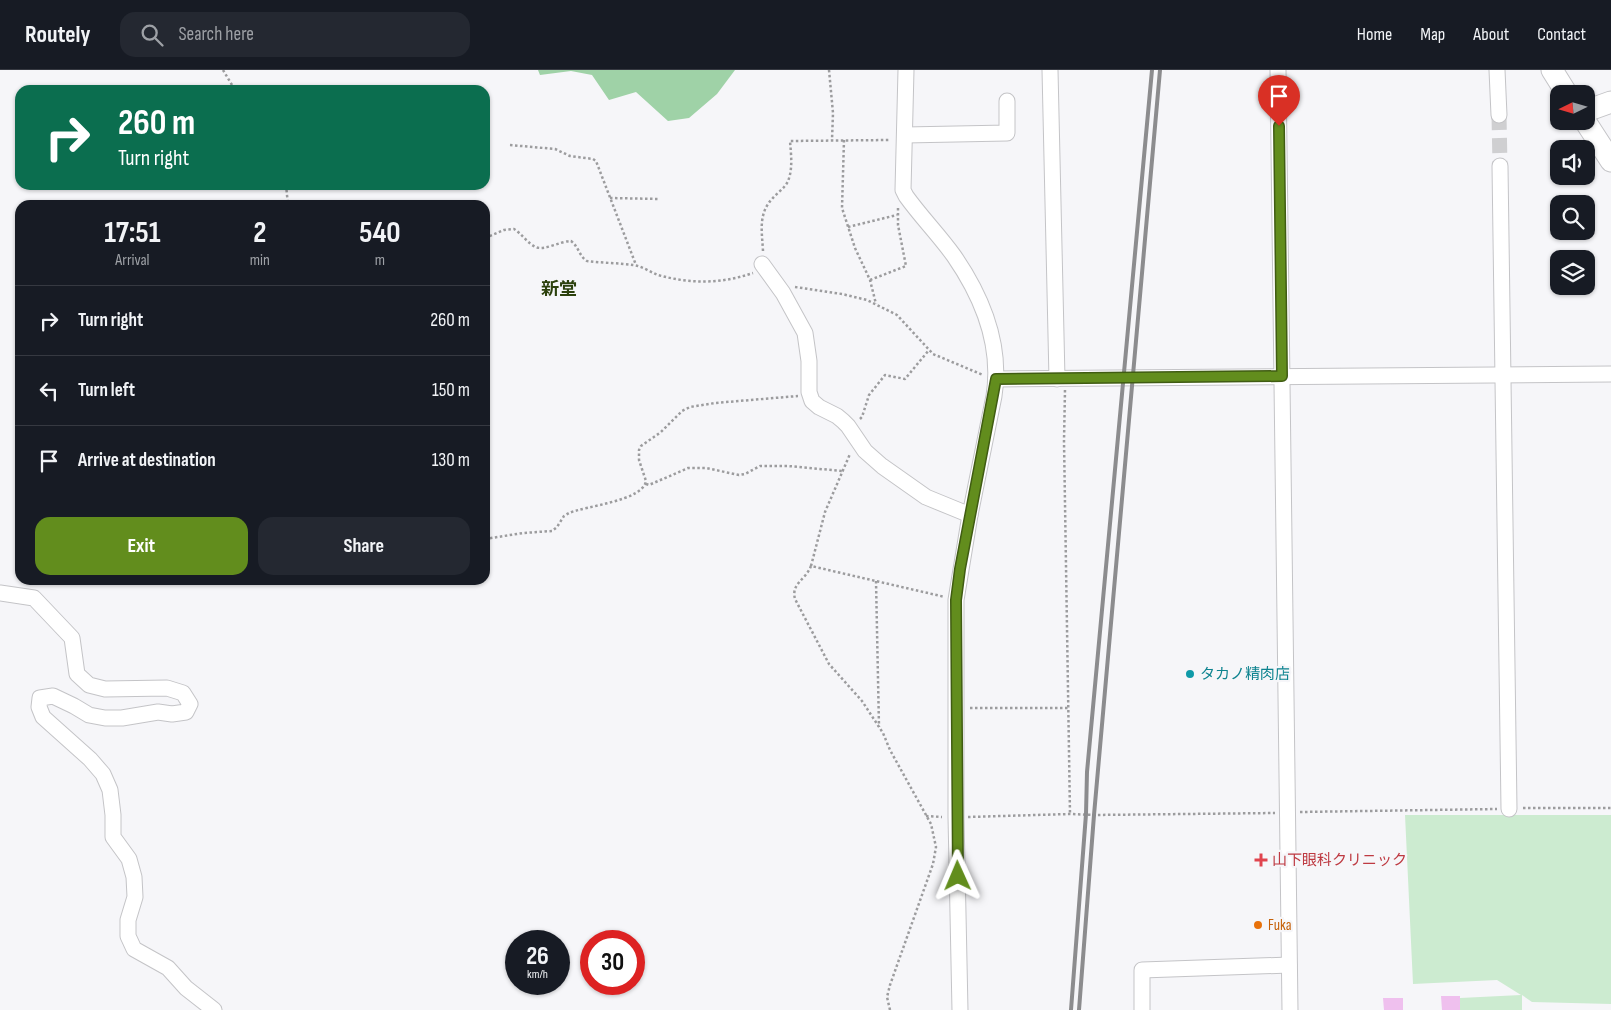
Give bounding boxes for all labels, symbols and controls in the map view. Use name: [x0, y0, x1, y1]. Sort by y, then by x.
search box: [120, 12, 470, 57]
text: Routely: [25, 20, 90, 49]
icon: search: [138, 21, 166, 49]
text: Search here: [178, 23, 254, 46]
text: Home: [1357, 24, 1392, 45]
text: Map: [1420, 24, 1445, 45]
text: About: [1473, 24, 1509, 45]
text: Contact: [1537, 24, 1586, 45]
pin: [1258, 75, 1300, 126]
icon: arrive: [1265, 82, 1293, 110]
north arrow: [1550, 85, 1595, 130]
map controls: [1550, 85, 1595, 295]
text: 260 m: [118, 102, 195, 145]
icon: right: [35, 105, 100, 170]
button: sound: [1550, 140, 1595, 185]
text: Turn right: [118, 145, 189, 172]
button: search: [1550, 195, 1595, 240]
text: 17:51: [104, 215, 160, 251]
text: 2: [253, 215, 266, 251]
text: 540: [359, 215, 401, 251]
button: layers: [1550, 250, 1595, 295]
text: Arrival: [115, 251, 150, 270]
text: min: [250, 251, 270, 270]
text: m: [375, 251, 385, 270]
district label: 新堂: [541, 279, 577, 300]
icon: right: [35, 307, 63, 335]
text: Turn right: [78, 309, 143, 332]
text: 260 m: [430, 309, 470, 332]
icon: left: [35, 377, 63, 405]
text: Turn left: [78, 379, 135, 402]
text: 150 m: [432, 379, 470, 402]
icon: arrive: [35, 447, 63, 475]
text: Arrive at destination: [78, 449, 216, 472]
text: 130 m: [432, 449, 470, 472]
button: Exit: [35, 517, 248, 575]
button: Share: [258, 517, 470, 575]
place label: タカノ精肉店: [1200, 665, 1290, 684]
marker: タカノ精肉店: [1184, 668, 1196, 680]
position arrow: [931, 849, 983, 901]
place label: 山下眼科クリニック: [1272, 851, 1407, 870]
marker: 山下眼科クリニック: [1254, 853, 1268, 867]
place label: Fuka: [1268, 916, 1292, 935]
marker: Fuka: [1252, 919, 1264, 931]
speed limit sign: 30: [580, 930, 645, 995]
text: 26: [526, 941, 549, 972]
text: km/h: [527, 967, 548, 982]

